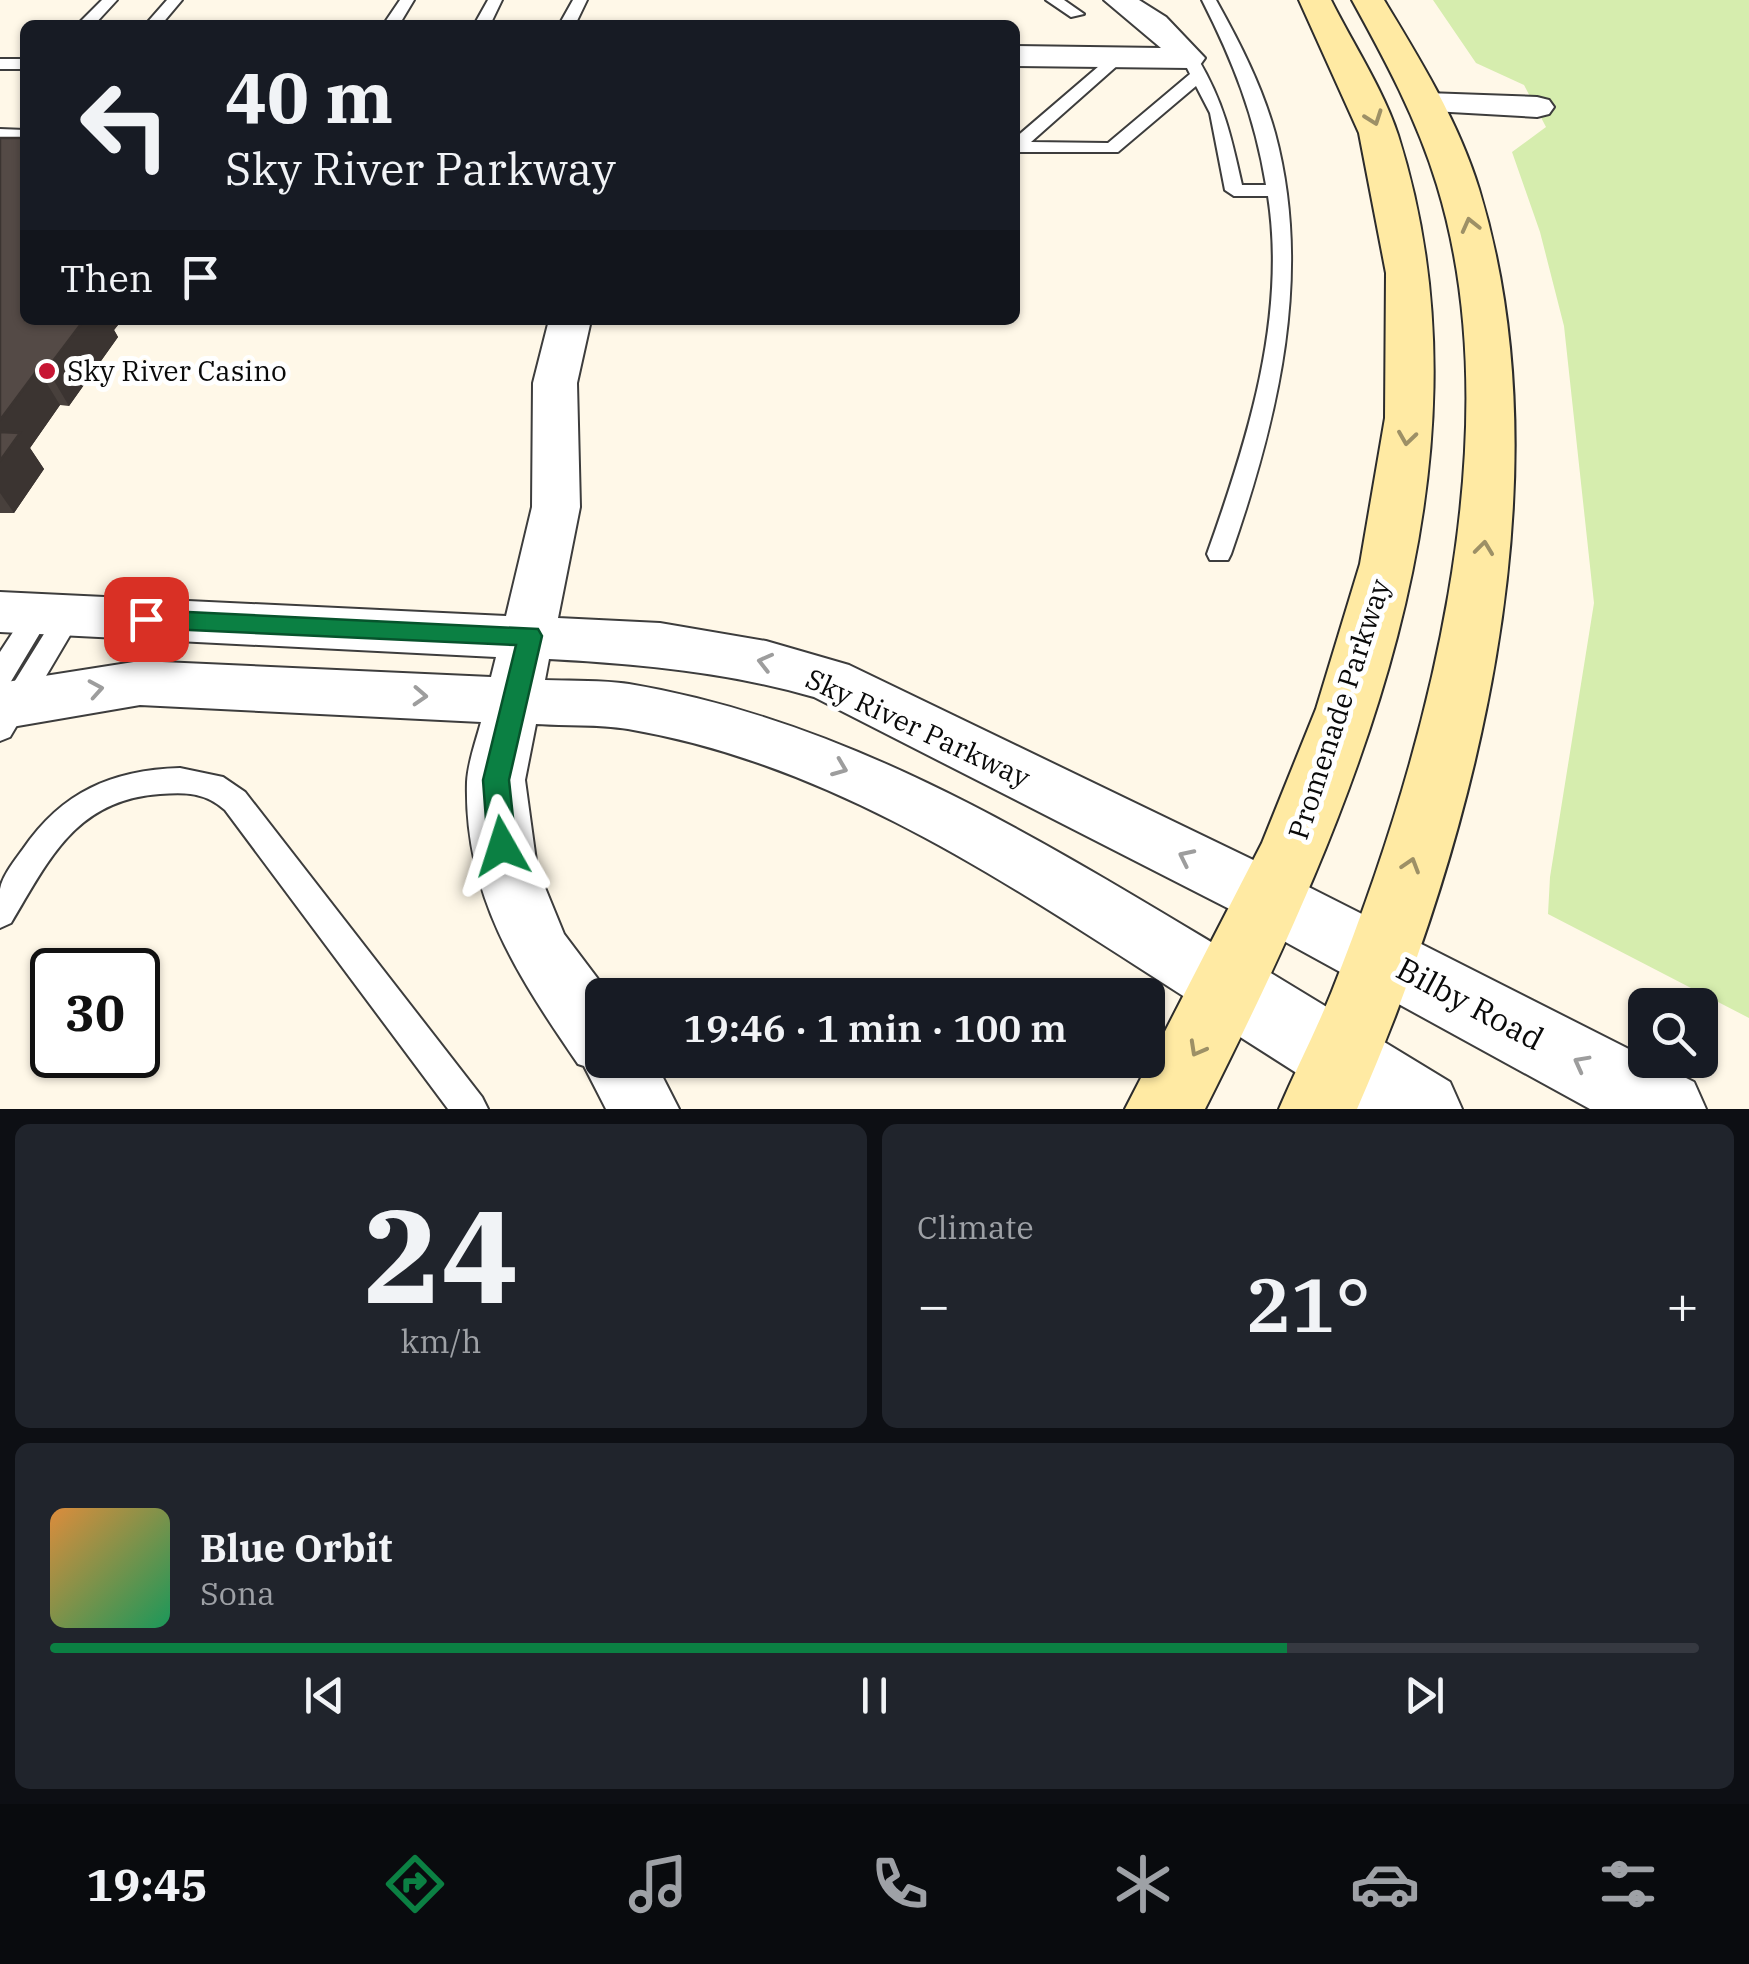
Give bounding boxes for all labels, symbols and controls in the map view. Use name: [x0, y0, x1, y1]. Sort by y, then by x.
text: 40 m: [225, 51, 393, 142]
icon: left: [60, 60, 190, 190]
one-way arrow: [1362, 108, 1382, 126]
text: Sky River Parkway: [225, 139, 616, 197]
one-way arrow: [1461, 217, 1482, 234]
icon: arrive: [173, 250, 228, 305]
text: Then: [60, 253, 153, 302]
place label: Sky River Casino: [67, 352, 287, 389]
marker: Sky River Casino: [36, 360, 58, 382]
one-way arrow: [1397, 431, 1418, 447]
one-way arrow: [1473, 540, 1494, 556]
street label: Promenade Parkway: [1279, 574, 1398, 844]
pin: [104, 577, 189, 662]
icon: arrive: [119, 592, 174, 647]
one-way arrow: [757, 653, 774, 674]
street label: Sky River Parkway: [800, 659, 1036, 796]
one-way arrow: [87, 679, 104, 700]
one-way arrow: [412, 686, 428, 707]
one-way arrow: [830, 757, 848, 777]
position arrow: [450, 794, 554, 898]
one-way arrow: [1178, 850, 1196, 869]
one-way arrow: [1400, 857, 1420, 874]
street label: Bilby Road: [1390, 947, 1551, 1059]
speed limit sign: 30: [30, 948, 160, 1078]
map controls: [1628, 988, 1718, 1078]
button: search: [1628, 988, 1718, 1078]
text: 19:46 · 1 min · 100 m: [683, 1003, 1067, 1052]
one-way arrow: [1190, 1038, 1209, 1057]
one-way arrow: [1573, 1056, 1592, 1075]
text: 24: [363, 1170, 519, 1339]
text: Climate: [917, 1206, 1034, 1248]
text: 21°: [1245, 1255, 1371, 1353]
text: −: [917, 1269, 950, 1340]
text: +: [1666, 1269, 1699, 1340]
text: km/h: [401, 1320, 481, 1362]
text: Blue Orbit: [200, 1523, 392, 1572]
text: Sona: [200, 1572, 275, 1614]
icon: previous: [297, 1668, 352, 1723]
icon: pause: [847, 1668, 902, 1723]
icon: next: [1397, 1668, 1452, 1723]
icon: directions: [380, 1849, 450, 1919]
icon: music: [623, 1849, 693, 1919]
icon: phone: [865, 1849, 935, 1919]
icon: climate: [1108, 1849, 1178, 1919]
icon: car: [1350, 1849, 1420, 1919]
icon: filters: [1593, 1849, 1663, 1919]
text: 19:45: [86, 1855, 208, 1913]

